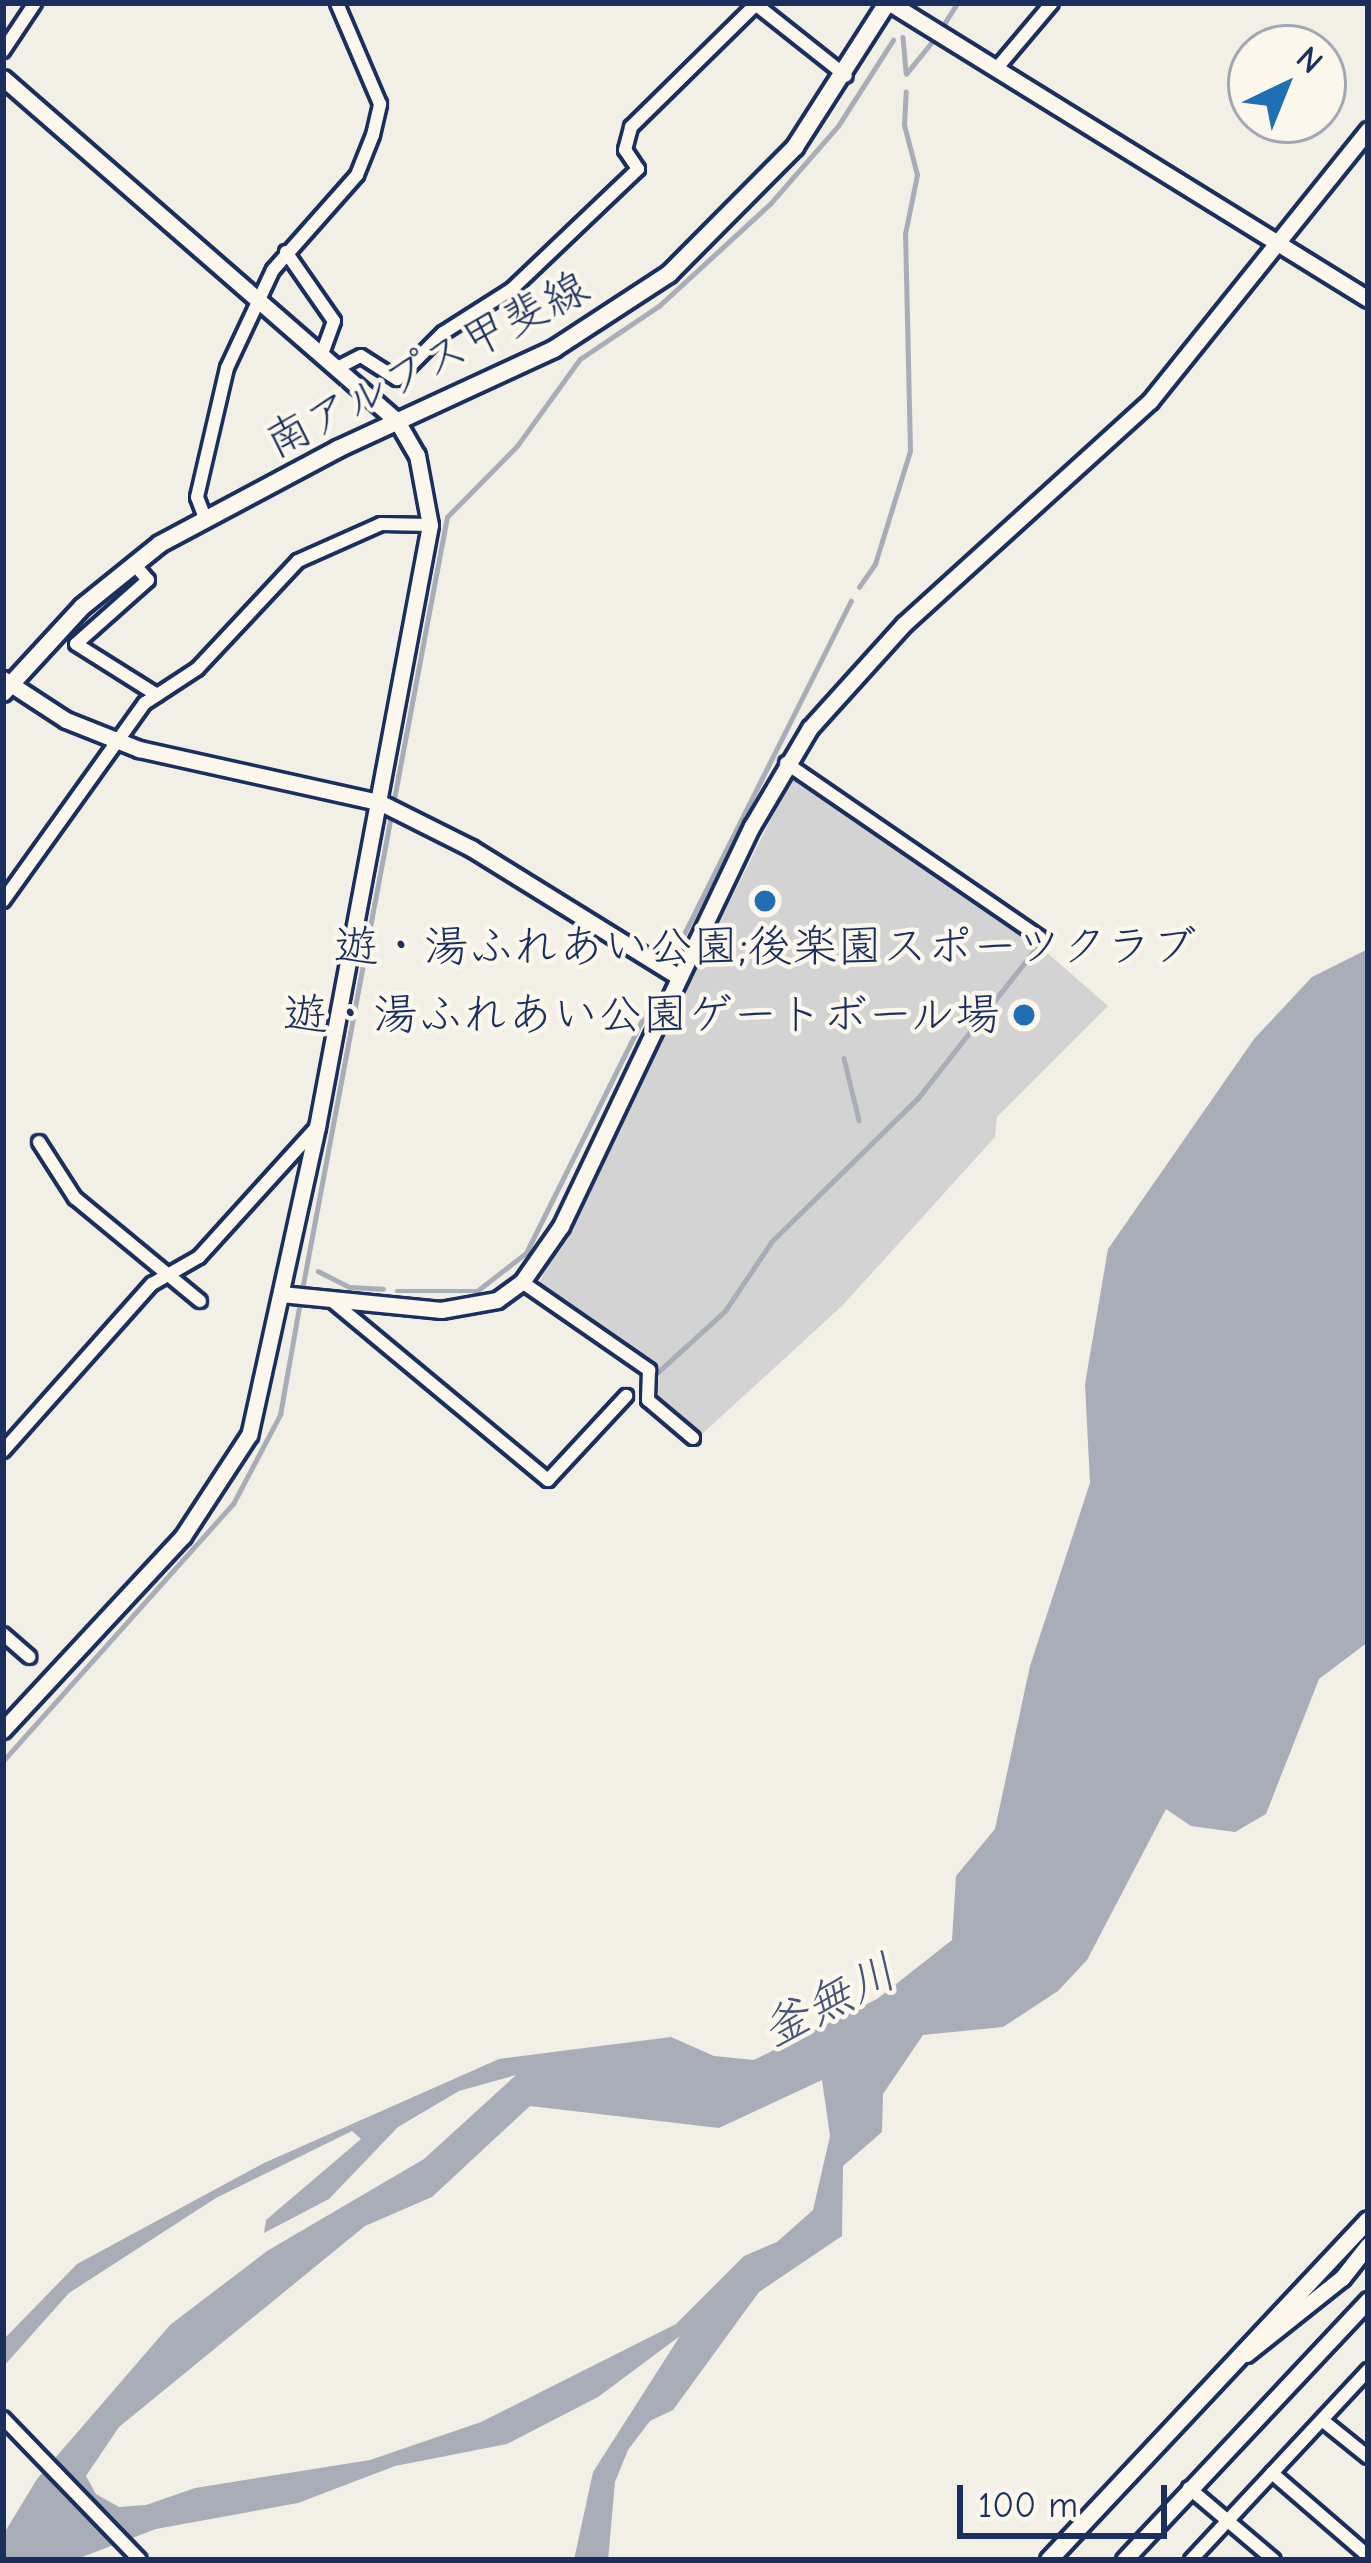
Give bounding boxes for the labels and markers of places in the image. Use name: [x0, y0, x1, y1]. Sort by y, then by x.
marker: 遊・湯ふれあい公園;後楽園スポーツクラブ: [752, 888, 778, 914]
place label: 遊・湯ふれあい公園;後楽園スポーツクラブ: [333, 920, 1197, 974]
place label: 遊・湯ふれあい公園ゲートボール場: [280, 988, 1000, 1042]
marker: 遊・湯ふれあい公園ゲートボール場: [1011, 1002, 1037, 1028]

